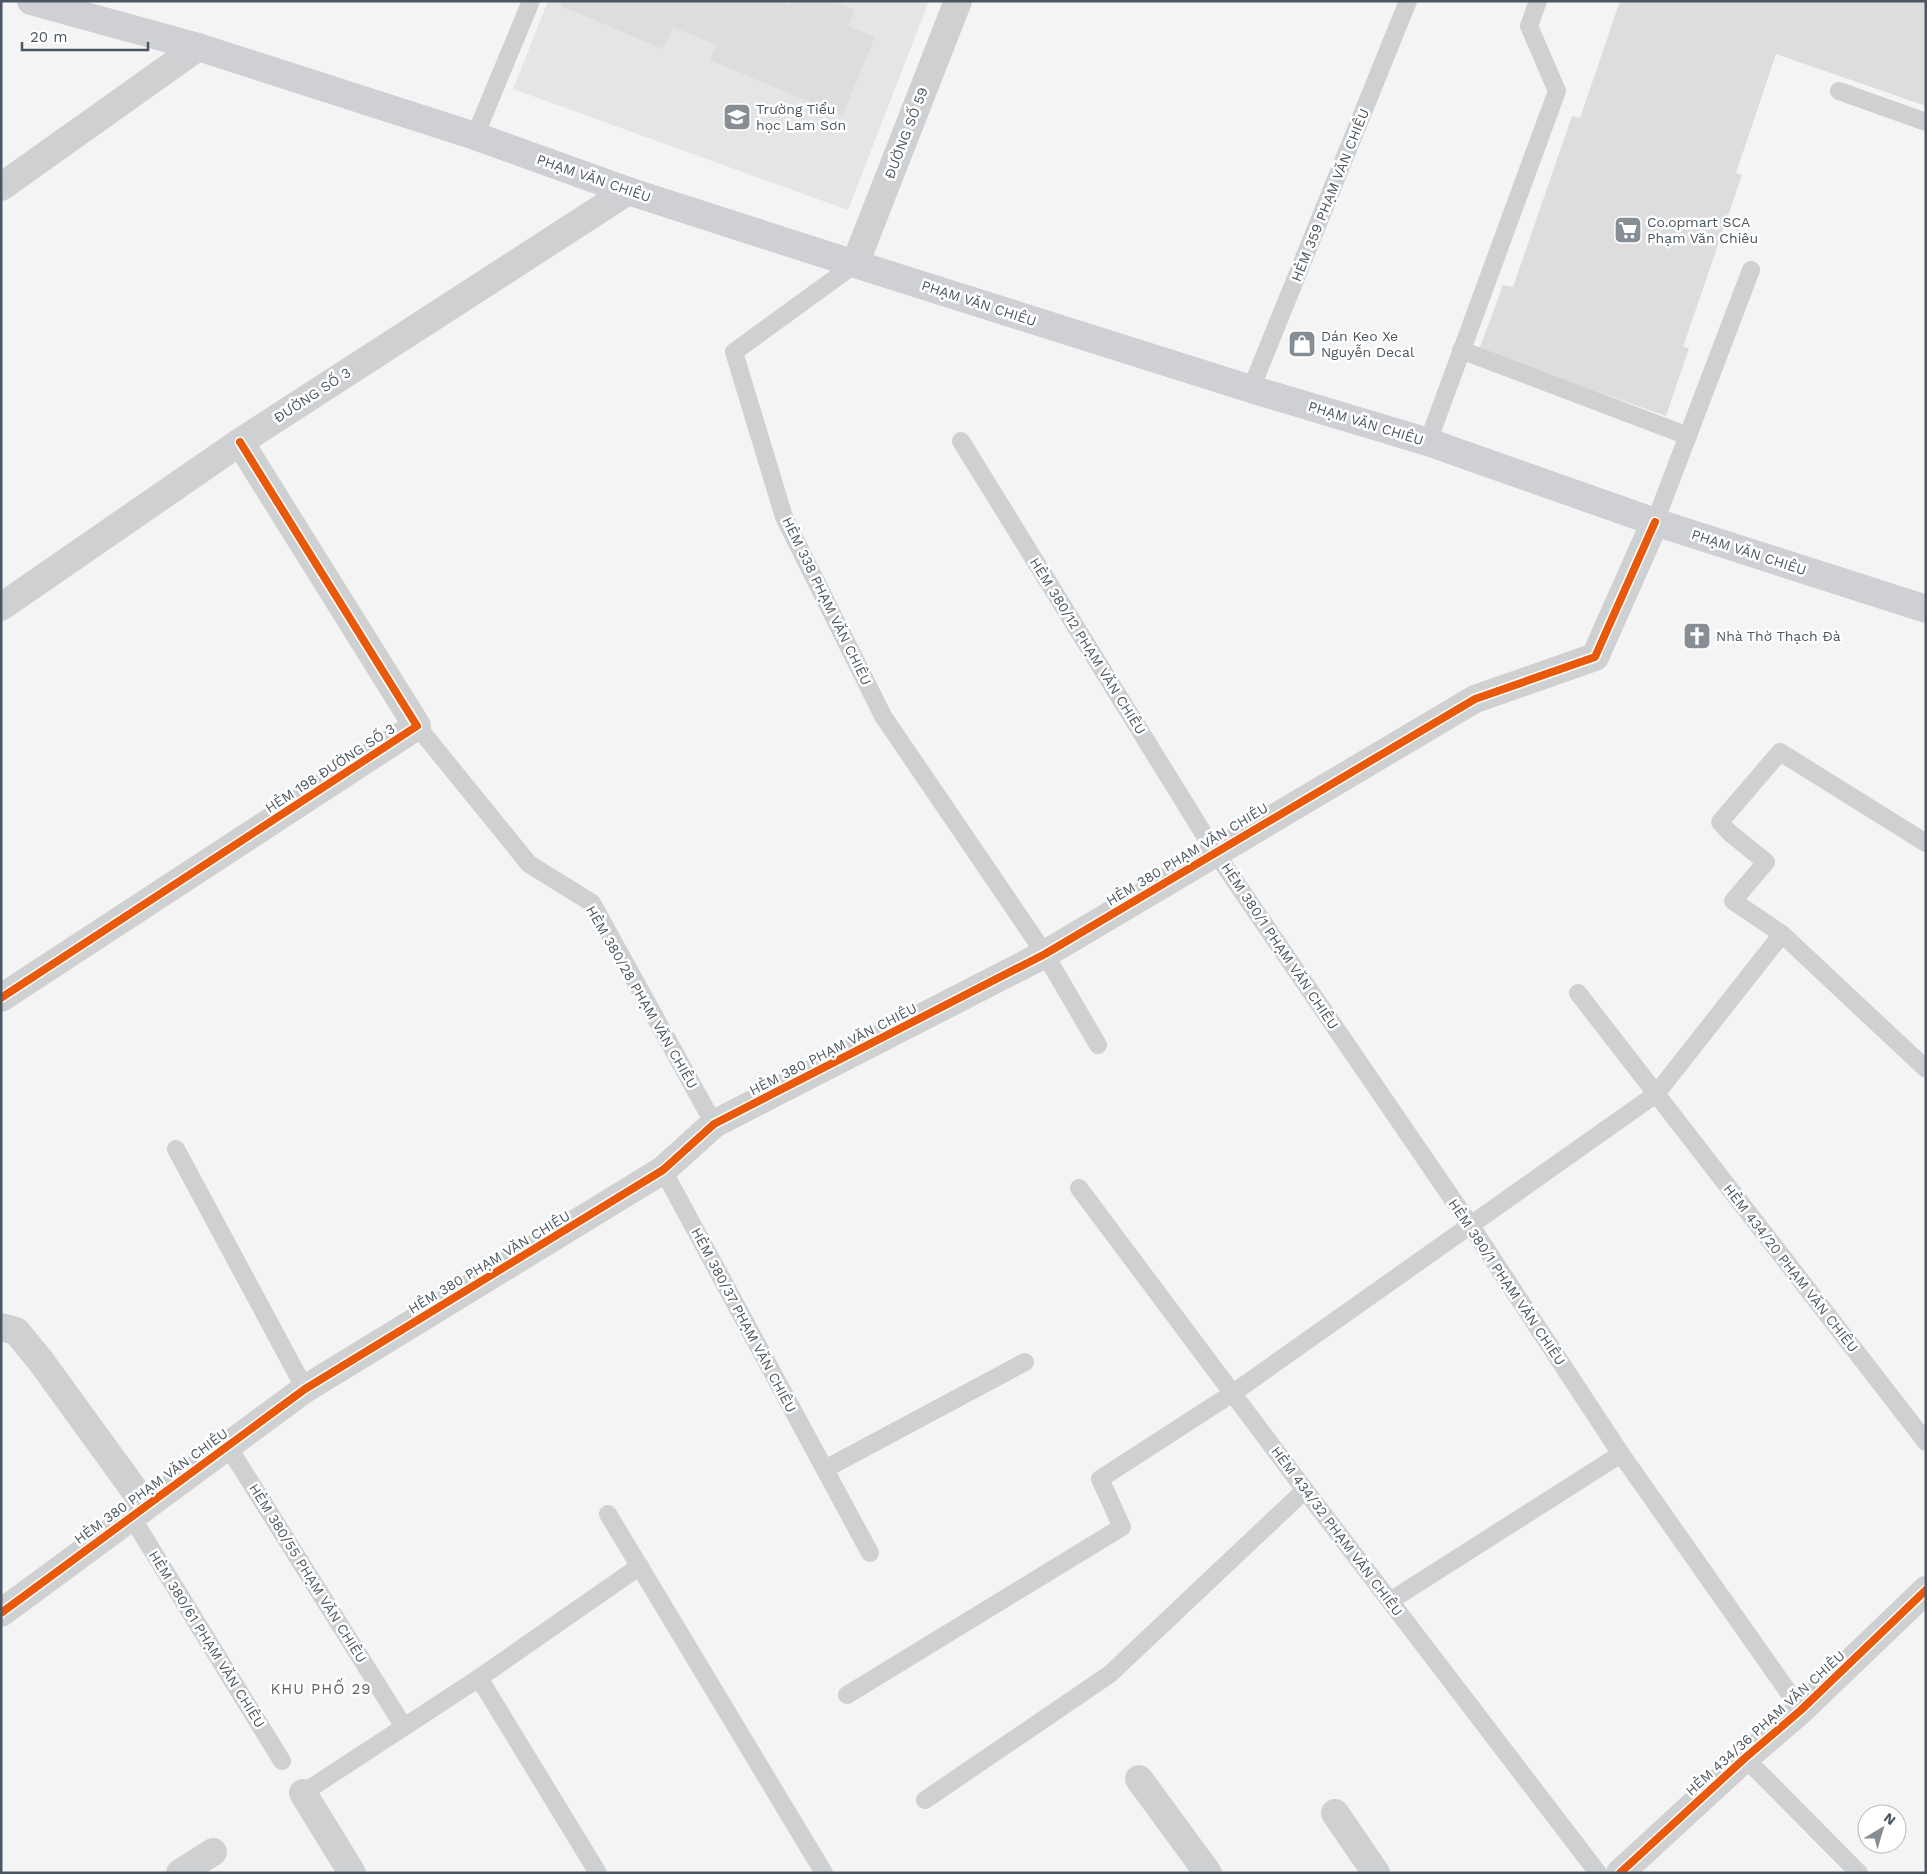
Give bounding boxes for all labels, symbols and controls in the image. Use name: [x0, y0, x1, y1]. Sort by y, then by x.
scale bar: [22, 20, 149, 52]
text: 20 m: [30, 28, 68, 46]
street label: ĐƯỜNG SỐ 59: [880, 85, 931, 181]
place label: Trường Tiểu học Lam Sơn: [756, 101, 846, 133]
school or university icon: Trường Tiểu học Lam Sơn: [722, 102, 752, 132]
street label: HẺM 359 PHẠM VĂN CHIÊU: [1288, 106, 1372, 284]
street label: PHẠM VĂN CHIÊU: [535, 151, 653, 205]
place label: Co.opmart SCA Phạm Văn Chiêu: [1647, 214, 1758, 246]
supermarket icon: Co.opmart SCA Phạm Văn Chiêu: [1613, 215, 1643, 245]
street label: PHẠM VĂN CHIÊU: [920, 277, 1038, 329]
place label: Dán Keo Xe Nguyễn Decal: [1321, 328, 1415, 360]
shop icon: Dán Keo Xe Nguyễn Decal: [1287, 329, 1317, 359]
street label: ĐƯỜNG SỐ 3: [270, 363, 353, 426]
street label: PHẠM VĂN CHIÊU: [1306, 398, 1426, 448]
street label: HẺM 338 PHẠM VĂN CHIÊU: [779, 514, 875, 688]
street label: PHẠM VĂN CHIÊU: [1690, 526, 1808, 578]
street label: HẺM 380/12 PHẠM VĂN CHIÊU: [1027, 555, 1149, 737]
church icon: Nhà Thờ Thạch Đà: [1682, 621, 1712, 651]
place label: Nhà Thờ Thạch Đà: [1716, 628, 1841, 644]
street label: HẺM 198 ĐƯỜNG SỐ 3: [262, 719, 398, 816]
street label: HẺM 380 PHẠM VĂN CHIÊU: [1103, 799, 1271, 909]
street label: HẺM 380/1 PHẠM VĂN CHIÊU: [1218, 860, 1342, 1032]
street label: HẺM 380/28 PHẠM VĂN CHIÊU: [583, 903, 701, 1091]
street label: HẺM 380 PHẠM VĂN CHIÊU: [747, 1000, 919, 1098]
street label: HẺM 434/20 PHẠM VĂN CHIÊU: [1720, 1181, 1862, 1355]
street label: HẺM 380/1 PHẠM VĂN CHIÊU: [1445, 1196, 1569, 1368]
street label: HẺM 380 PHẠM VĂN CHIÊU: [405, 1207, 573, 1317]
street label: HẺM 380/37 PHẠM VĂN CHIÊU: [688, 1225, 800, 1415]
street label: HẺM 380 PHẠM VĂN CHIÊU: [71, 1425, 231, 1547]
street label: HẺM 434/32 PHẠM VĂN CHIÊU: [1268, 1443, 1406, 1619]
street label: HẺM 380/55 PHẠM VĂN CHIÊU: [246, 1481, 370, 1665]
street label: HẺM 380/61 PHẠM VĂN CHIÊU: [146, 1548, 268, 1730]
street label: HẺM 434/36 PHẠM VĂN CHIÊU: [1682, 1647, 1848, 1799]
district label: KHU PHỐ 29: [270, 1678, 372, 1698]
north arrow: [1857, 1804, 1907, 1854]
text: N: [1881, 1809, 1899, 1828]

